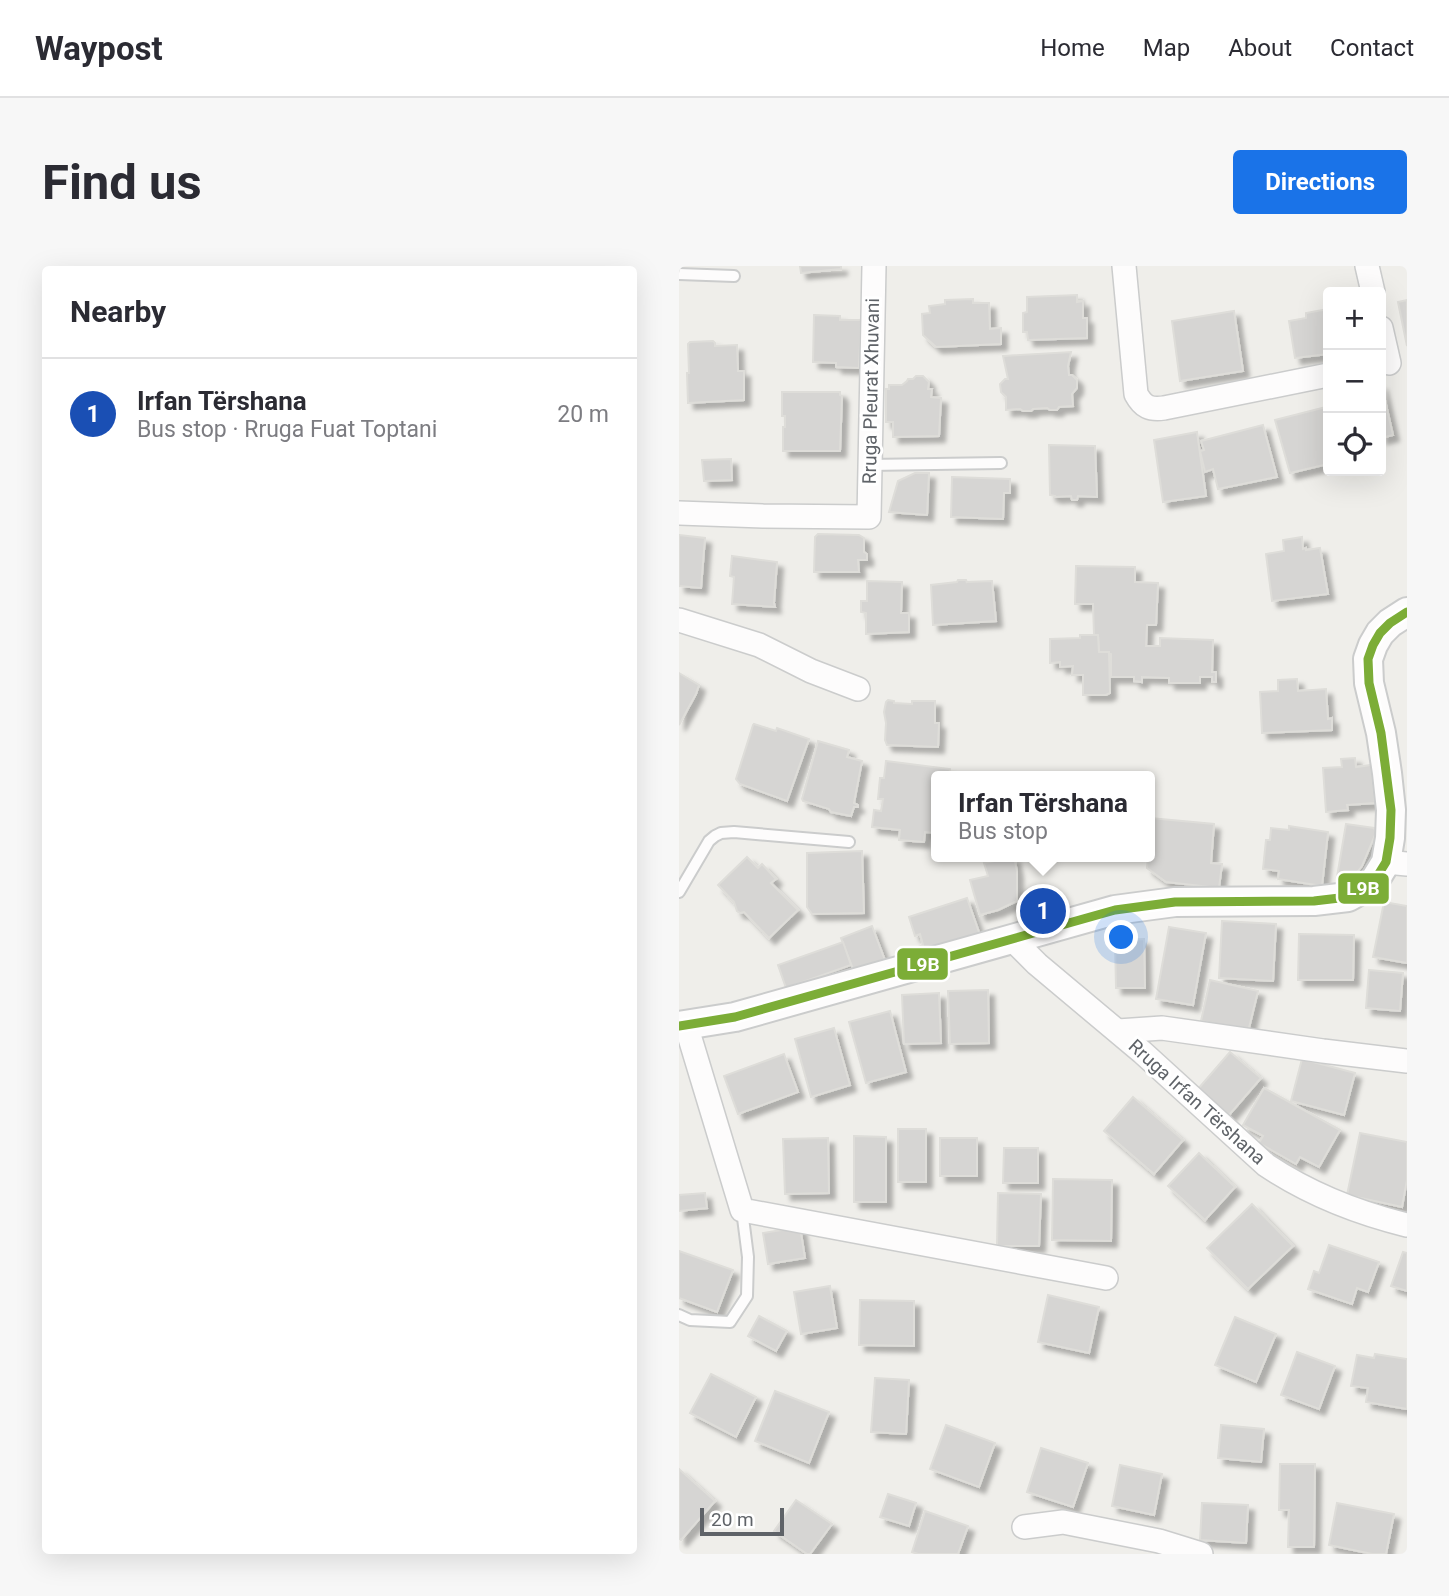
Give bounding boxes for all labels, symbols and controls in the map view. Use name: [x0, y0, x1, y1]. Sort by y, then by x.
text: Waypost: [35, 29, 163, 68]
text: Home: [1040, 34, 1105, 62]
text: Map: [1143, 34, 1190, 62]
text: About: [1228, 34, 1292, 62]
text: Contact: [1330, 34, 1414, 62]
button: Directions: [1233, 150, 1407, 214]
text: Find us: [42, 154, 202, 211]
map controls: [1323, 287, 1386, 476]
button: +: [1323, 287, 1386, 350]
text: Nearby: [70, 294, 166, 329]
street label: Rruga Pleurat Xhuvani: [858, 298, 884, 484]
button: −: [1323, 350, 1386, 413]
text: Irfan Tërshana: [137, 386, 307, 416]
text: 1: [86, 401, 100, 428]
text: 20 m: [557, 401, 609, 428]
button: locate: [1323, 413, 1386, 476]
text: Bus stop · Rruga Fuat Toptani: [137, 416, 437, 443]
popup: [931, 771, 1155, 862]
text: Irfan Tërshana: [958, 788, 1128, 818]
text: Bus stop: [958, 818, 1048, 845]
line badge: L9B: [1337, 872, 1390, 905]
text: L9B: [1346, 877, 1380, 900]
pin: 1: [1020, 885, 1066, 937]
your location: [1104, 920, 1138, 954]
line badge: L9B: [896, 947, 949, 981]
text: L9B: [906, 953, 940, 976]
street label: Rruga Irfan Tërshana: [1124, 1034, 1270, 1170]
scale bar: [700, 1505, 784, 1537]
text: 20 m: [711, 1508, 754, 1531]

